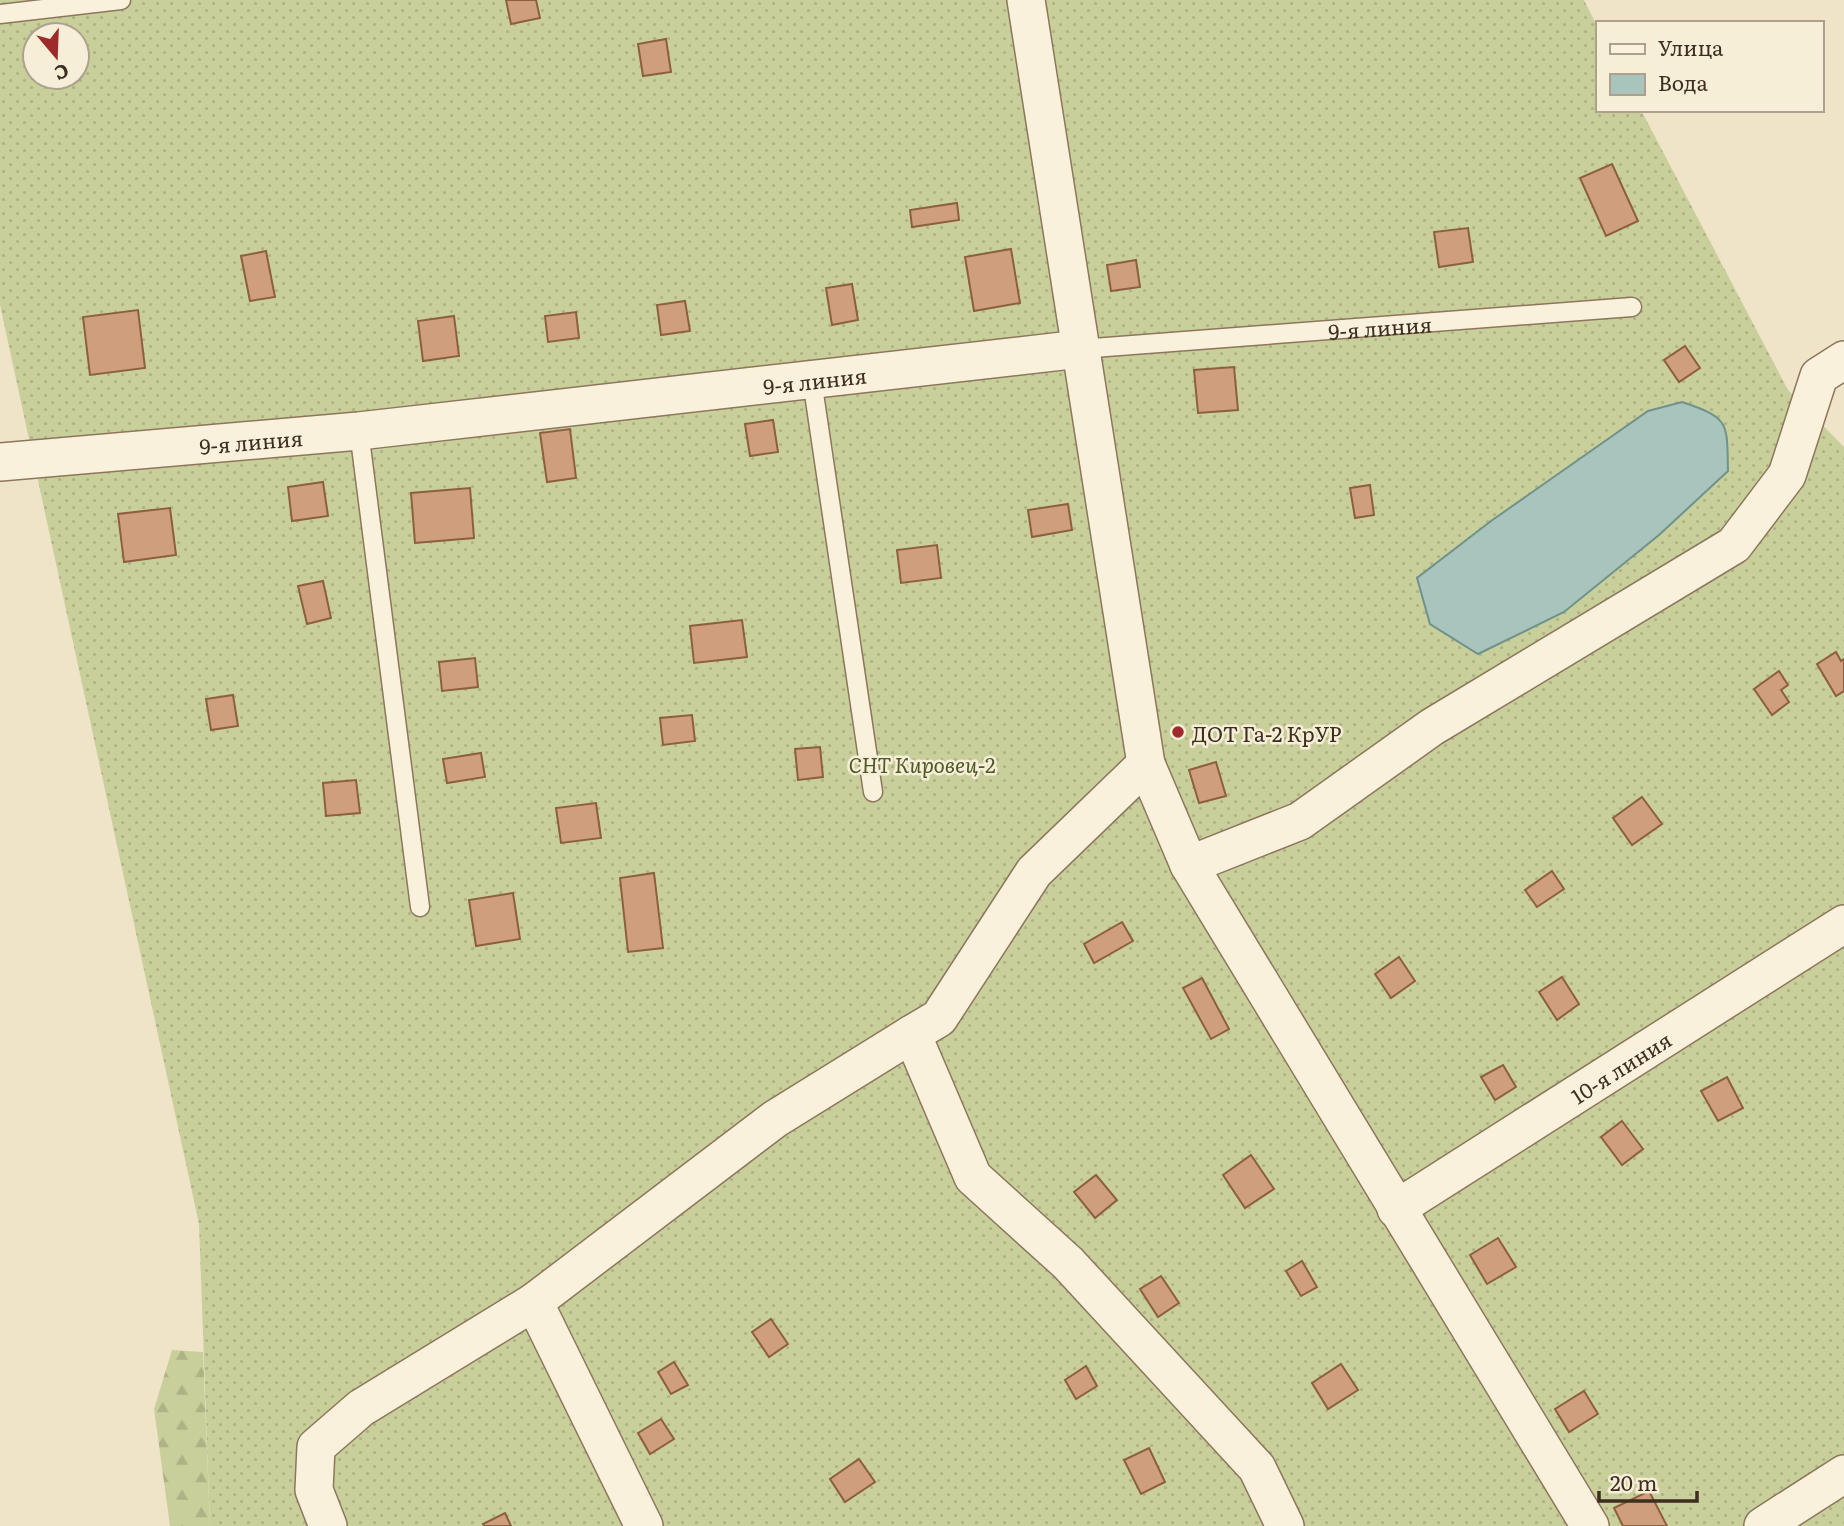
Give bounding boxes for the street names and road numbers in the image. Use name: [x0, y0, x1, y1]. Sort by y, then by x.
street label: 9-я линия: [1327, 307, 1433, 346]
street label: 9-я линия: [761, 358, 868, 400]
street label: 9-я линия: [198, 420, 304, 460]
street label: 10-я линия: [1564, 1023, 1677, 1110]

